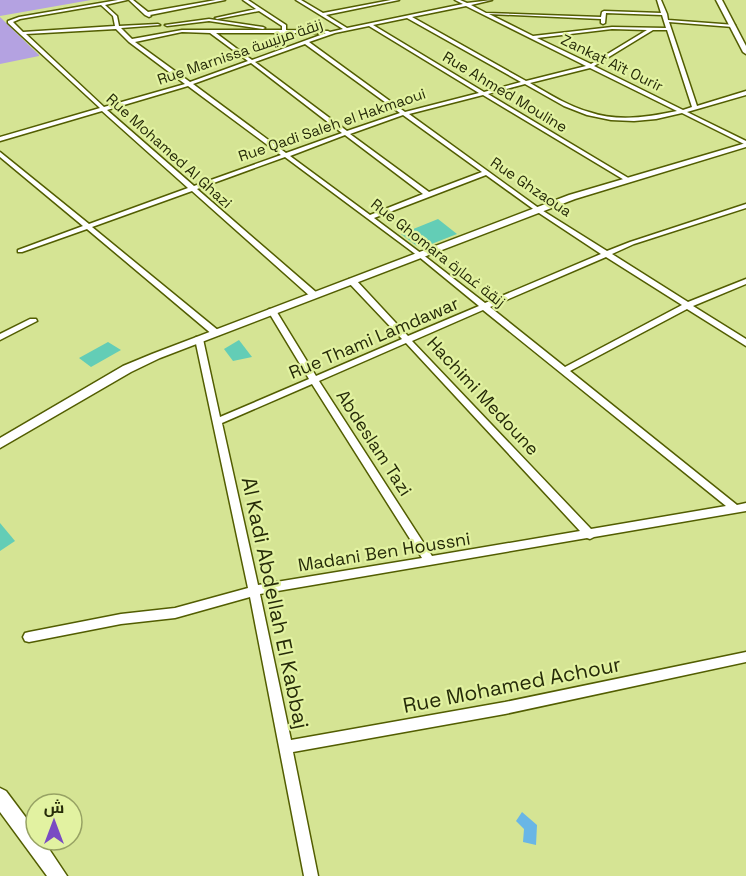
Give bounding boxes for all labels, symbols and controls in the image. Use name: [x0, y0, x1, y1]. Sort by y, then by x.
street label: Rue Marnissa زنقة مرنيسة: [155, 14, 325, 89]
street label: Zankat Aït Ourir: [558, 30, 667, 96]
street label: Rue Ahmed Mouline: [440, 47, 571, 136]
street label: Rue Qadi Saleh el Hakmaoui: [236, 84, 428, 166]
street label: Rue Mohamed Al Ghazi: [103, 89, 236, 212]
street label: Rue Ghzaoua: [487, 152, 576, 221]
street label: Rue Ghomara زنقة غمارة: [367, 194, 509, 311]
street label: Rue Thami Lamdawar: [285, 291, 462, 384]
street label: Hachimi Medoune: [422, 331, 544, 460]
street label: Abdeslam Tazi: [331, 385, 417, 500]
street label: Al Kadi Abdellah El Kabbaj: [236, 474, 315, 731]
street label: Madani Ben Houssni: [296, 527, 472, 576]
street label: Rue Mohamed Achour: [401, 650, 623, 719]
north arrow: [24, 792, 84, 852]
text: ش: [44, 797, 64, 818]

